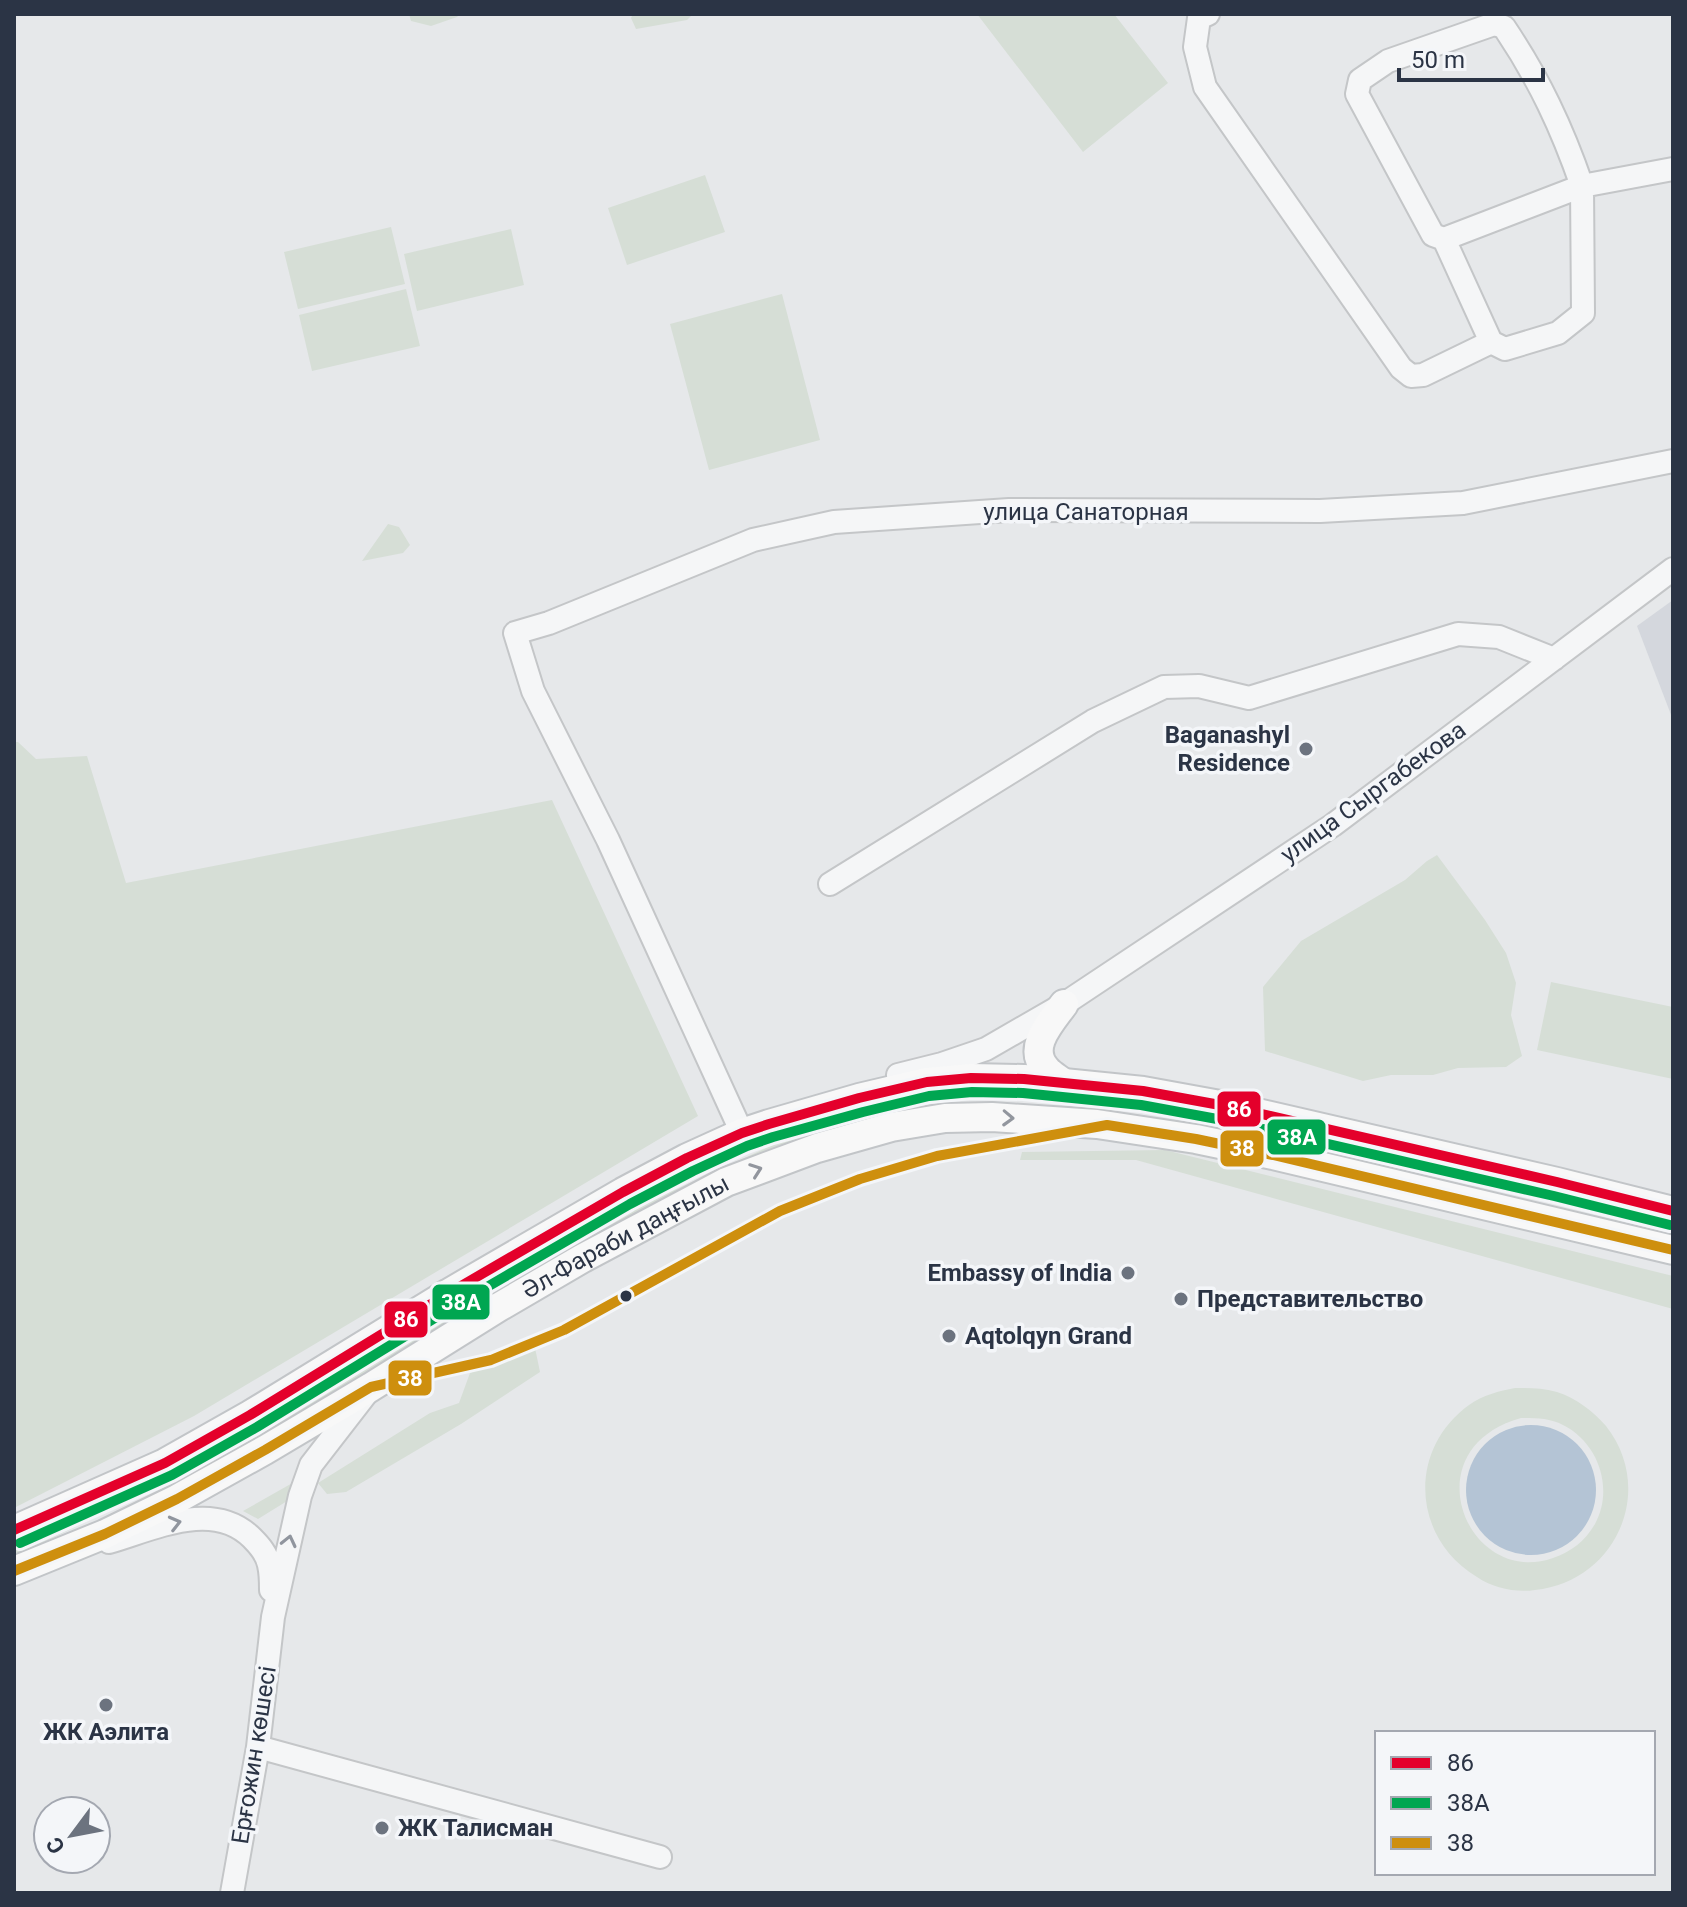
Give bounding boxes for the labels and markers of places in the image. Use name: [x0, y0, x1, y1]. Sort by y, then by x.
place label: Baganashyl Residence: [1165, 721, 1290, 777]
marker: Baganashyl Residence: [1297, 740, 1315, 758]
place label: Embassy of India: [927, 1259, 1112, 1287]
marker: Embassy of India: [1119, 1264, 1137, 1282]
place label: Представительство: [1197, 1285, 1423, 1313]
unlabelled marker: [618, 1288, 634, 1304]
marker: Представительство: [1172, 1290, 1190, 1308]
place label: Aqtolqyn Grand: [965, 1322, 1132, 1350]
marker: Aqtolqyn Grand: [940, 1327, 958, 1345]
marker: ЖК Аэлита: [97, 1696, 115, 1714]
place label: ЖК Аэлита: [43, 1718, 169, 1746]
place label: ЖК Талисман: [398, 1814, 553, 1842]
marker: ЖК Талисман: [373, 1819, 391, 1837]

